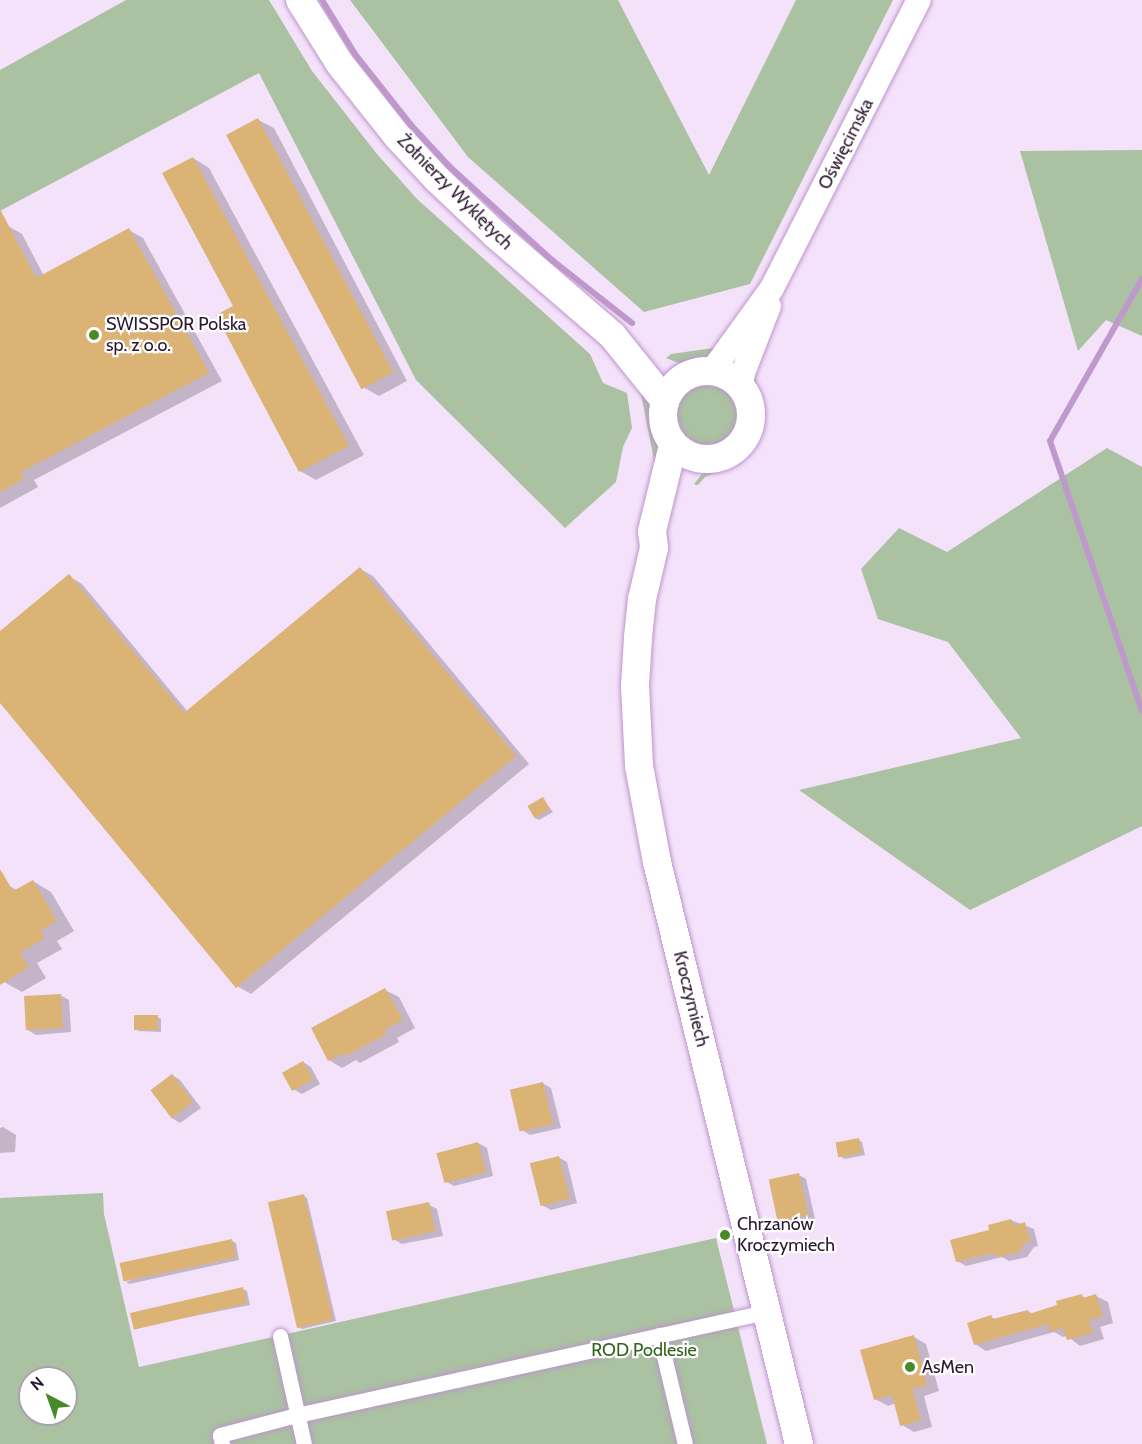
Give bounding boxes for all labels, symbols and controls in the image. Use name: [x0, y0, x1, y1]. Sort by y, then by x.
street label: Oświęcimska: [814, 95, 878, 193]
street label: Żołnierzy Wyklętych: [393, 130, 517, 254]
place label: SWISSPOR Polska sp. z o.o.: [106, 314, 246, 356]
marker: SWISSPOR Polska sp. z o.o.: [87, 328, 101, 342]
street label: Kroczymiech: [669, 949, 713, 1049]
place label: Chrzanów Kroczymiech: [737, 1214, 835, 1256]
marker: Chrzanów Kroczymiech: [718, 1228, 732, 1242]
park label: ROD Podlesie: [591, 1339, 697, 1361]
place label: AsMen: [922, 1356, 974, 1378]
marker: AsMen: [903, 1360, 917, 1374]
north arrow: [18, 1366, 78, 1426]
text: N: [27, 1373, 48, 1394]

